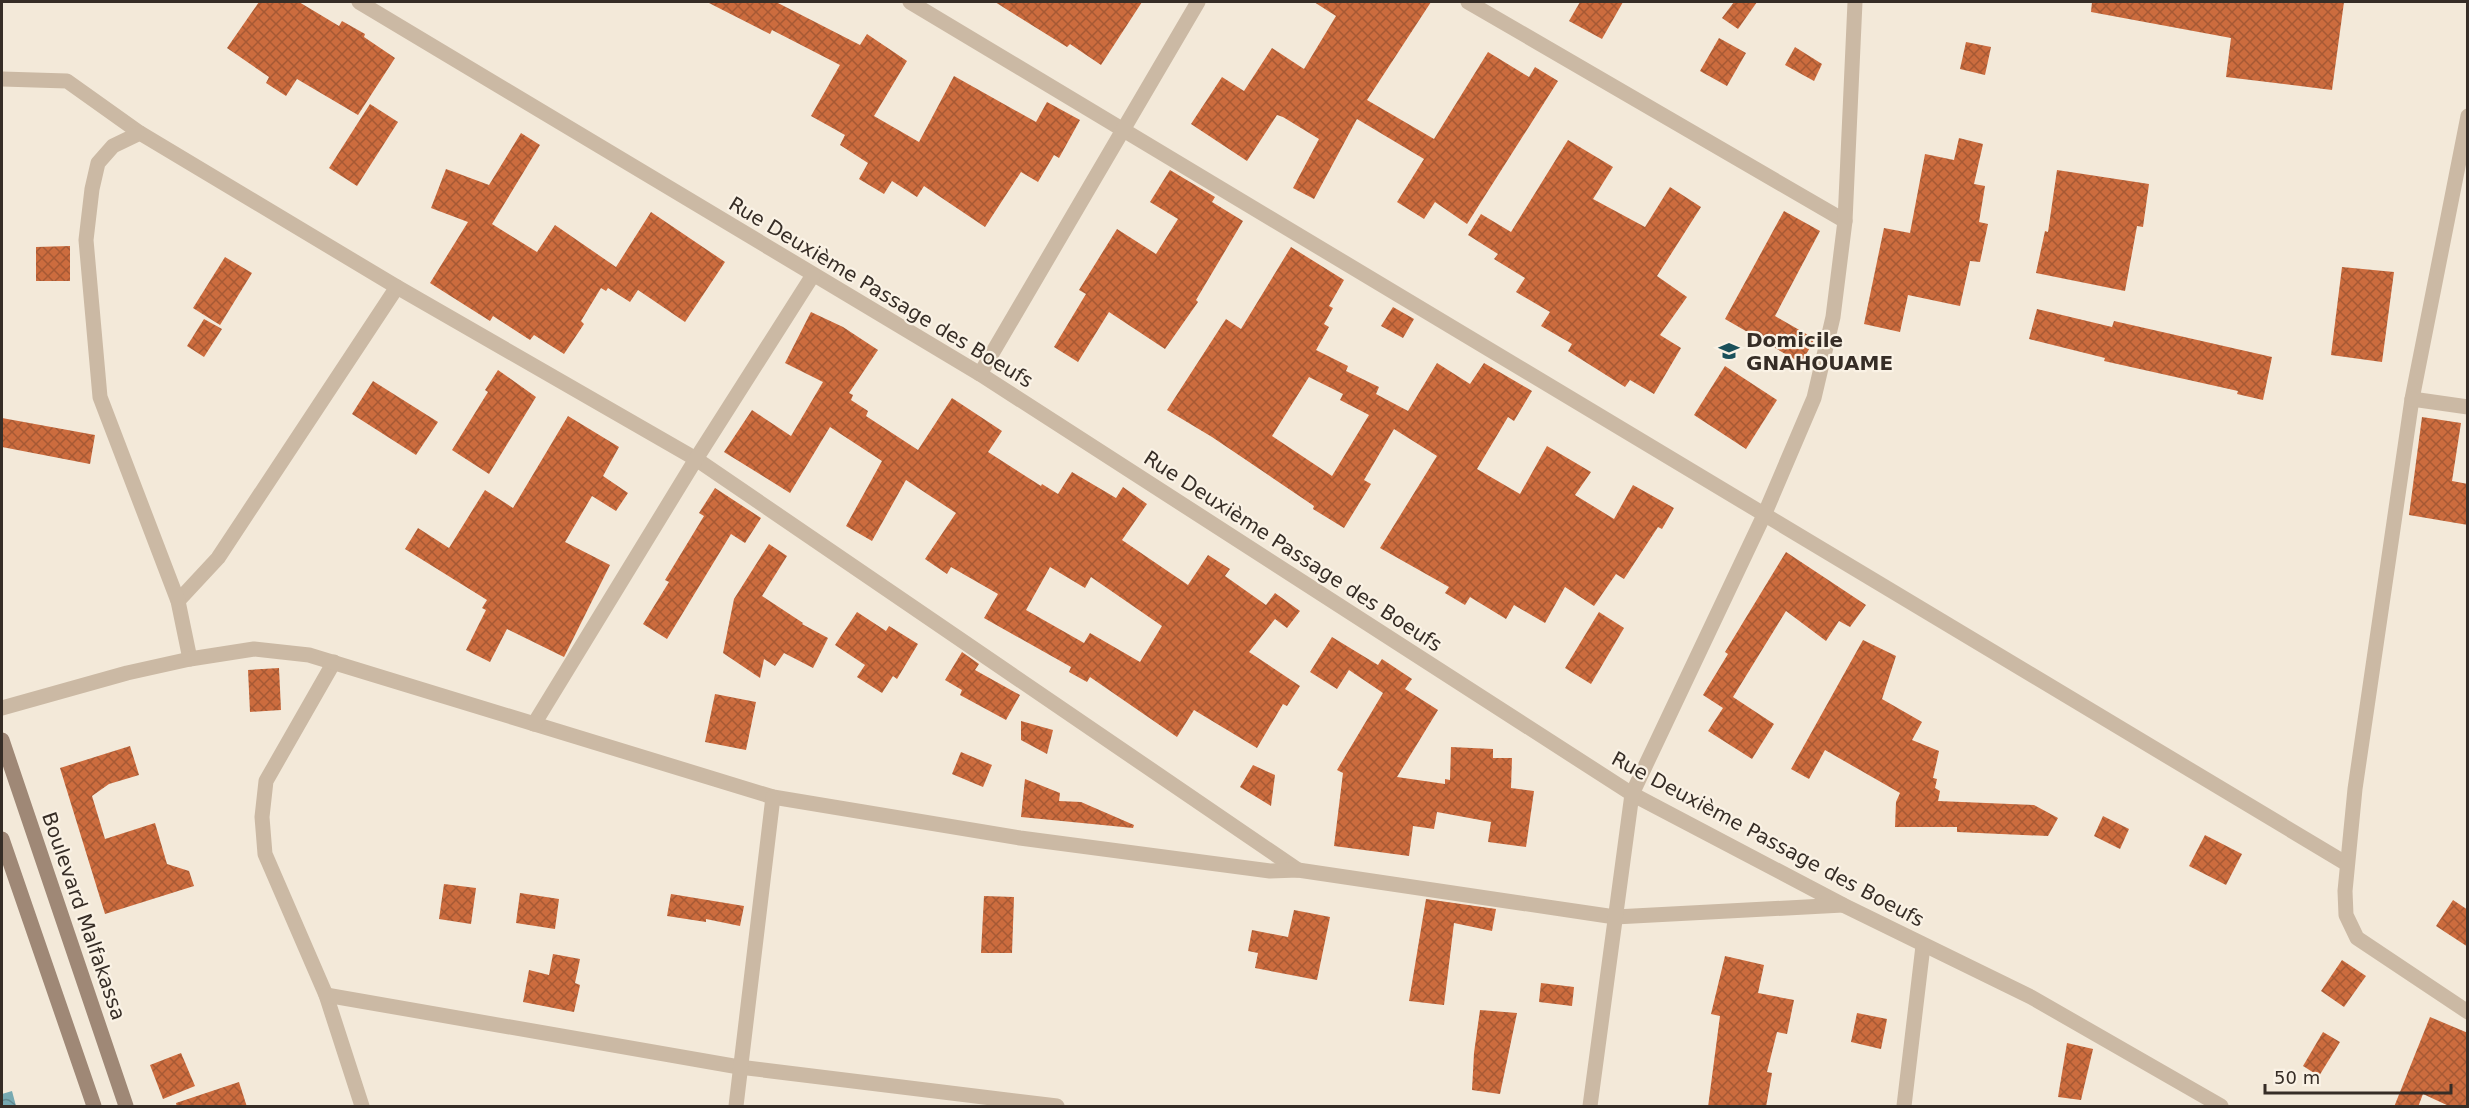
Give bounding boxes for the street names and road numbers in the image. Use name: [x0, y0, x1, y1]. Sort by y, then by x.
street label: Rue Deuxième Passage des Boeufs: [725, 191, 1037, 393]
street label: Rue Deuxième Passage des Boeufs: [1139, 445, 1447, 657]
street label: Rue Deuxième Passage des Boeufs: [1608, 746, 1928, 932]
street label: Boulevard Malfakassa: [37, 809, 131, 1023]

